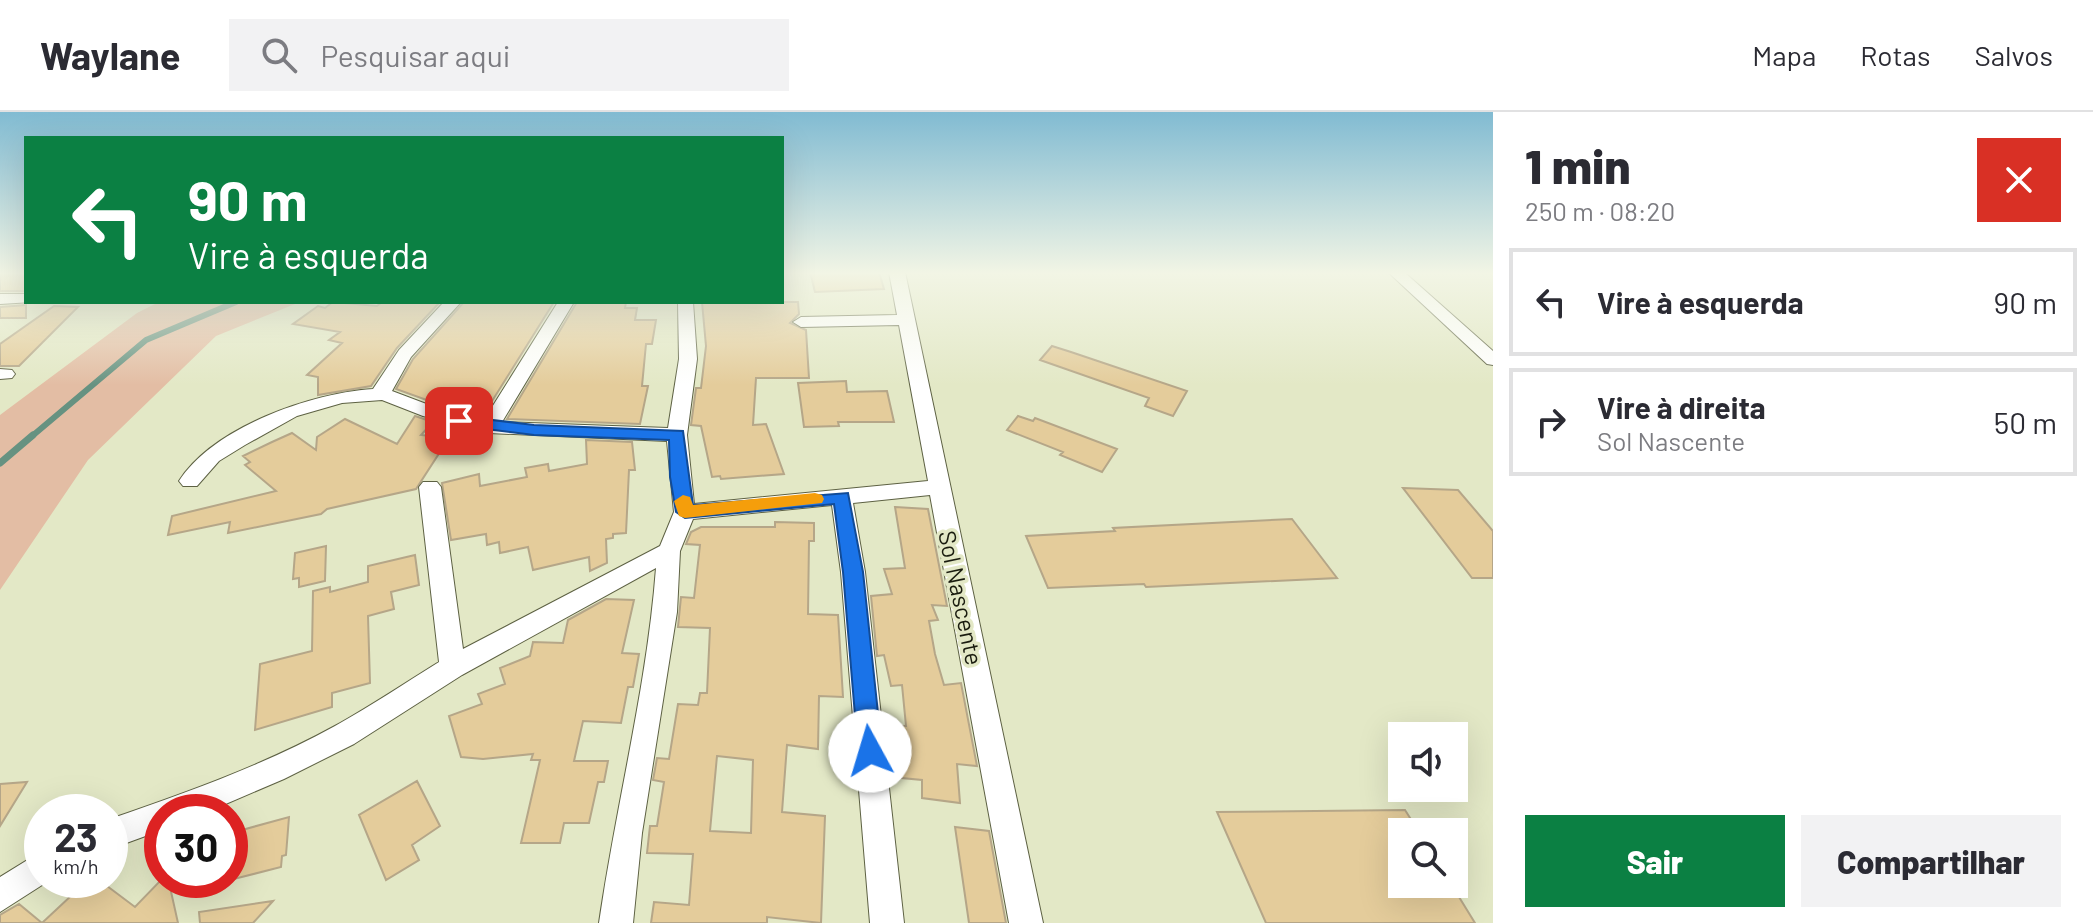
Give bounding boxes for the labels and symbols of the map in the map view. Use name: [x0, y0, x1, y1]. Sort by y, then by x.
pin: [425, 387, 493, 455]
street label: Sol Nascente: [933, 528, 990, 668]
position arrow: [828, 709, 912, 793]
speed limit sign: 30: [144, 794, 248, 898]

